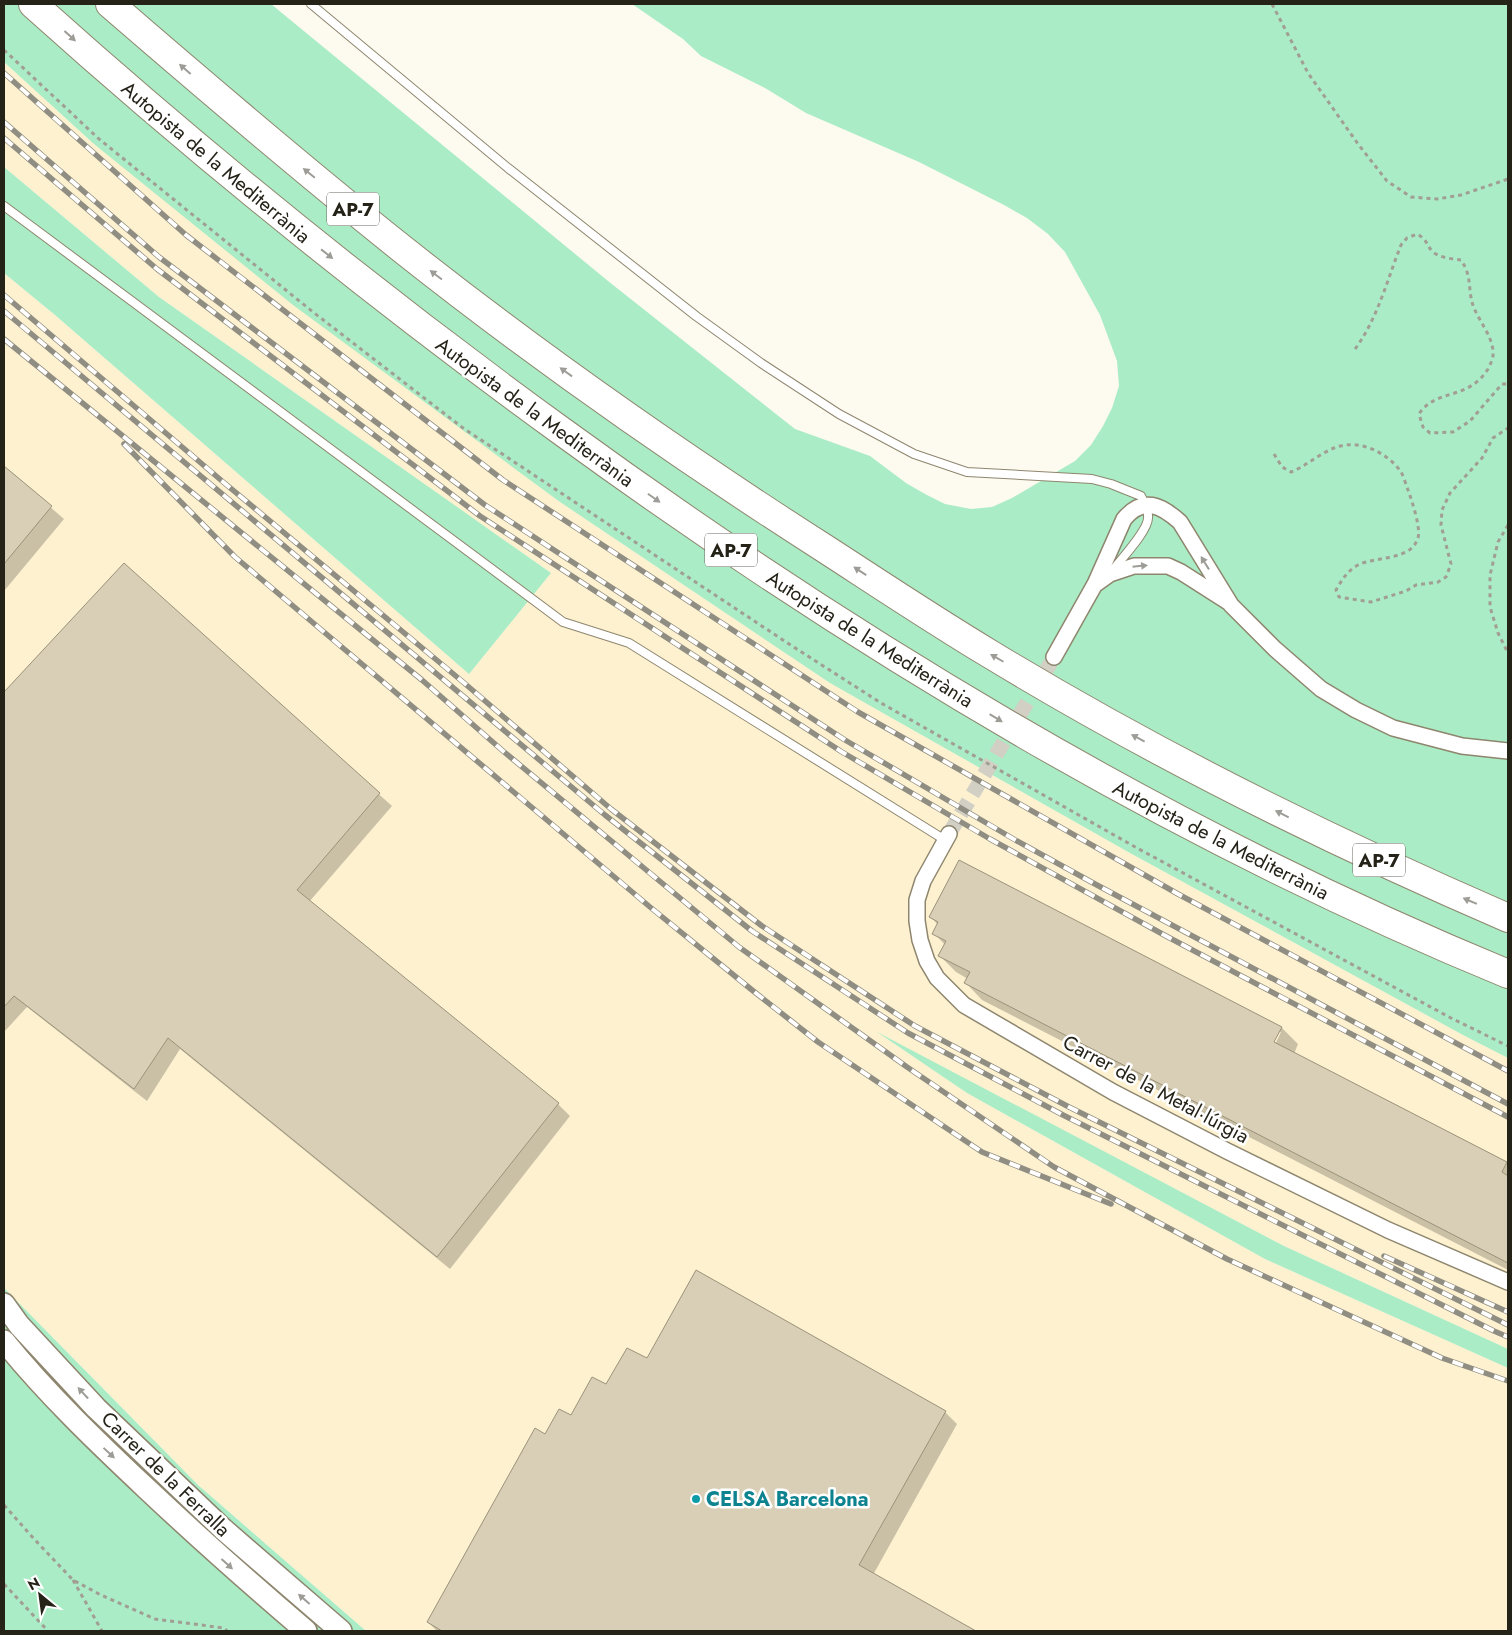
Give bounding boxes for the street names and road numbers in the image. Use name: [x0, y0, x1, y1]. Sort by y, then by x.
street label: Autopista de la Mediterrània: [115, 74, 317, 250]
road number: AP-7: [327, 192, 379, 225]
street label: Autopista de la Mediterrània: [430, 330, 640, 494]
road number: AP-7: [705, 534, 757, 566]
street label: Autopista de la Mediterrània: [761, 564, 979, 715]
street label: Autopista de la Mediterrània: [1108, 773, 1334, 908]
road number: AP-7: [1353, 844, 1405, 876]
street label: Carrer de la Metal·lúrgia: [1057, 1028, 1254, 1151]
street label: Carrer de la Ferralla: [95, 1405, 237, 1544]

